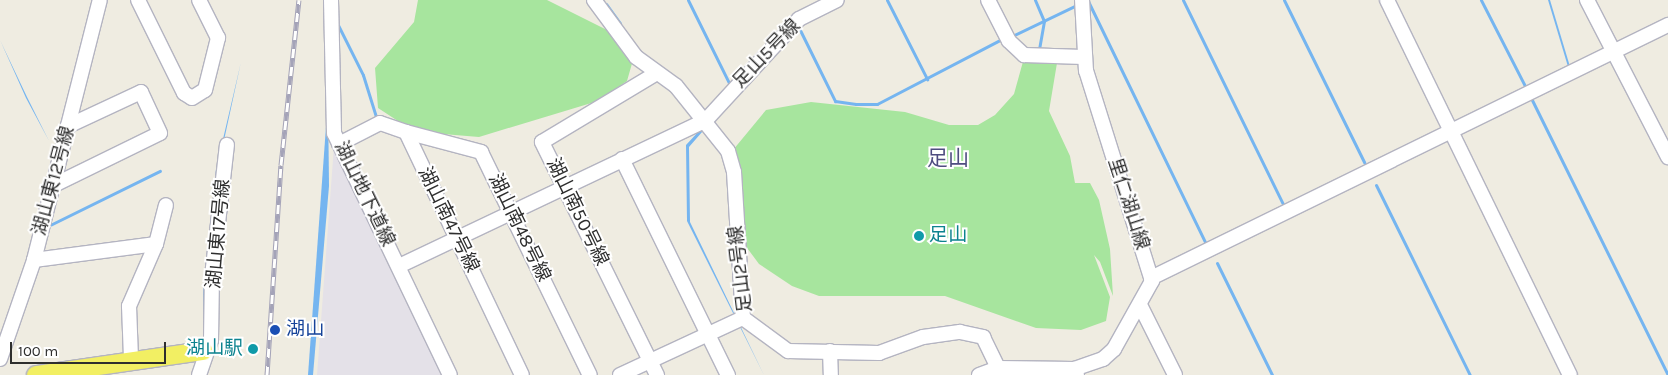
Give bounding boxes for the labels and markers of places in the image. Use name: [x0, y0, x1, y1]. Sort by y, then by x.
place label: 足山: [929, 225, 967, 247]
marker: 足山: [913, 230, 925, 242]
place label: 湖山: [286, 319, 324, 341]
marker: 湖山: [268, 323, 282, 337]
place label: 湖山駅: [186, 338, 243, 360]
marker: 湖山駅: [247, 343, 259, 355]

